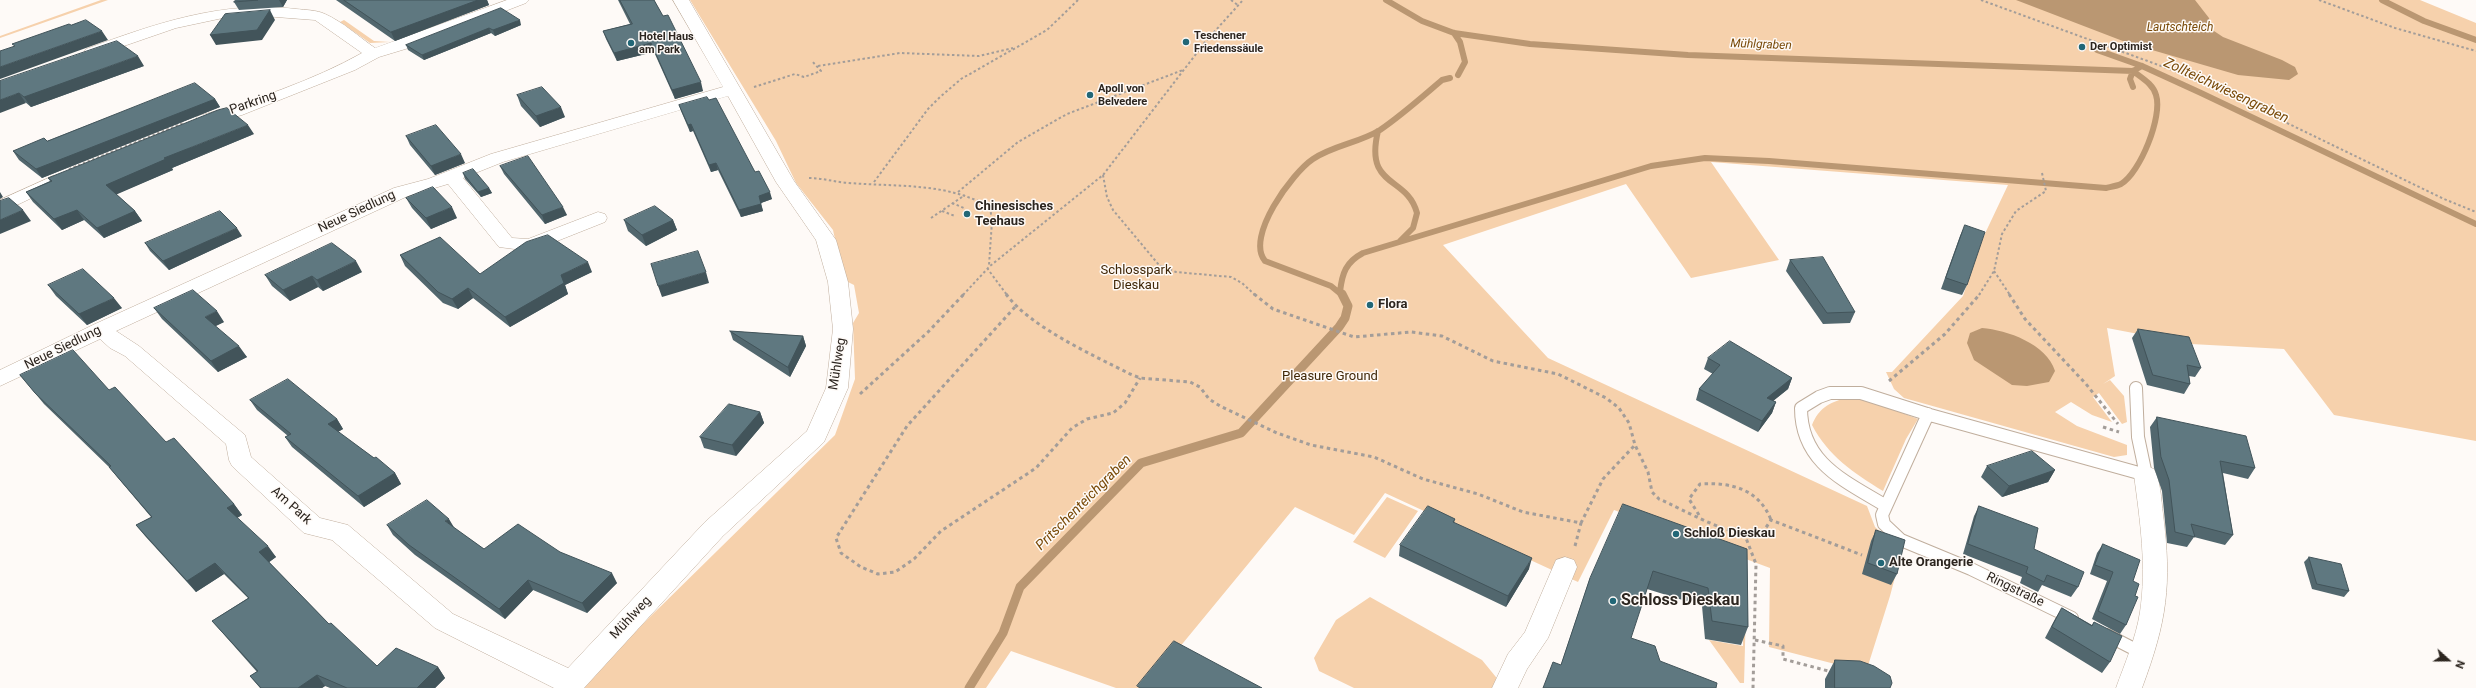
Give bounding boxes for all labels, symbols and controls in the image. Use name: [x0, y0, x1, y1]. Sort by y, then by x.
water label: Lautschteich: [2147, 21, 2213, 35]
place label: Teschener Friedenssäule: [1194, 29, 1263, 55]
place label: Hotel Haus am Park: [639, 30, 694, 56]
marker: Teschener Friedenssäule: [1181, 37, 1191, 47]
water label: Mühlgraben: [1730, 37, 1792, 53]
marker: Hotel Haus am Park: [626, 38, 636, 48]
place label: Der Optimist: [2090, 40, 2152, 54]
marker: Der Optimist: [2077, 42, 2087, 52]
water label: Zollteichwiesengraben: [2161, 55, 2291, 127]
place label: Apoll von Belvedere: [1098, 82, 1147, 108]
street label: Parkring: [228, 88, 278, 118]
marker: Apoll von Belvedere: [1085, 90, 1095, 100]
street label: Neue Siedlung: [316, 187, 398, 237]
place label: Chinesisches Teehaus: [975, 199, 1053, 230]
marker: Chinesisches Teehaus: [962, 209, 972, 219]
park label: Schlosspark Dieskau: [1100, 263, 1172, 294]
place label: Flora: [1378, 297, 1407, 313]
marker: Flora: [1365, 300, 1375, 310]
street label: Neue Siedlung: [22, 323, 104, 373]
street label: Mühlweg: [826, 337, 850, 391]
park label: Pleasure Ground: [1282, 369, 1378, 385]
water label: Pritschenteichgraben: [1033, 452, 1135, 554]
street label: Am Park: [267, 484, 315, 528]
place label: Schloß Dieskau: [1684, 526, 1775, 542]
marker: Schloß Dieskau: [1671, 529, 1681, 539]
place label: Alte Orangerie: [1889, 555, 1973, 571]
marker: Alte Orangerie: [1876, 558, 1886, 568]
street label: Ringstraße: [1984, 569, 2046, 611]
place label: Schloss Dieskau: [1621, 591, 1739, 611]
street label: Mühlweg: [607, 593, 655, 643]
marker: Schloss Dieskau: [1608, 596, 1618, 606]
north arrow: [2428, 640, 2468, 680]
text: N: [2452, 659, 2467, 670]

